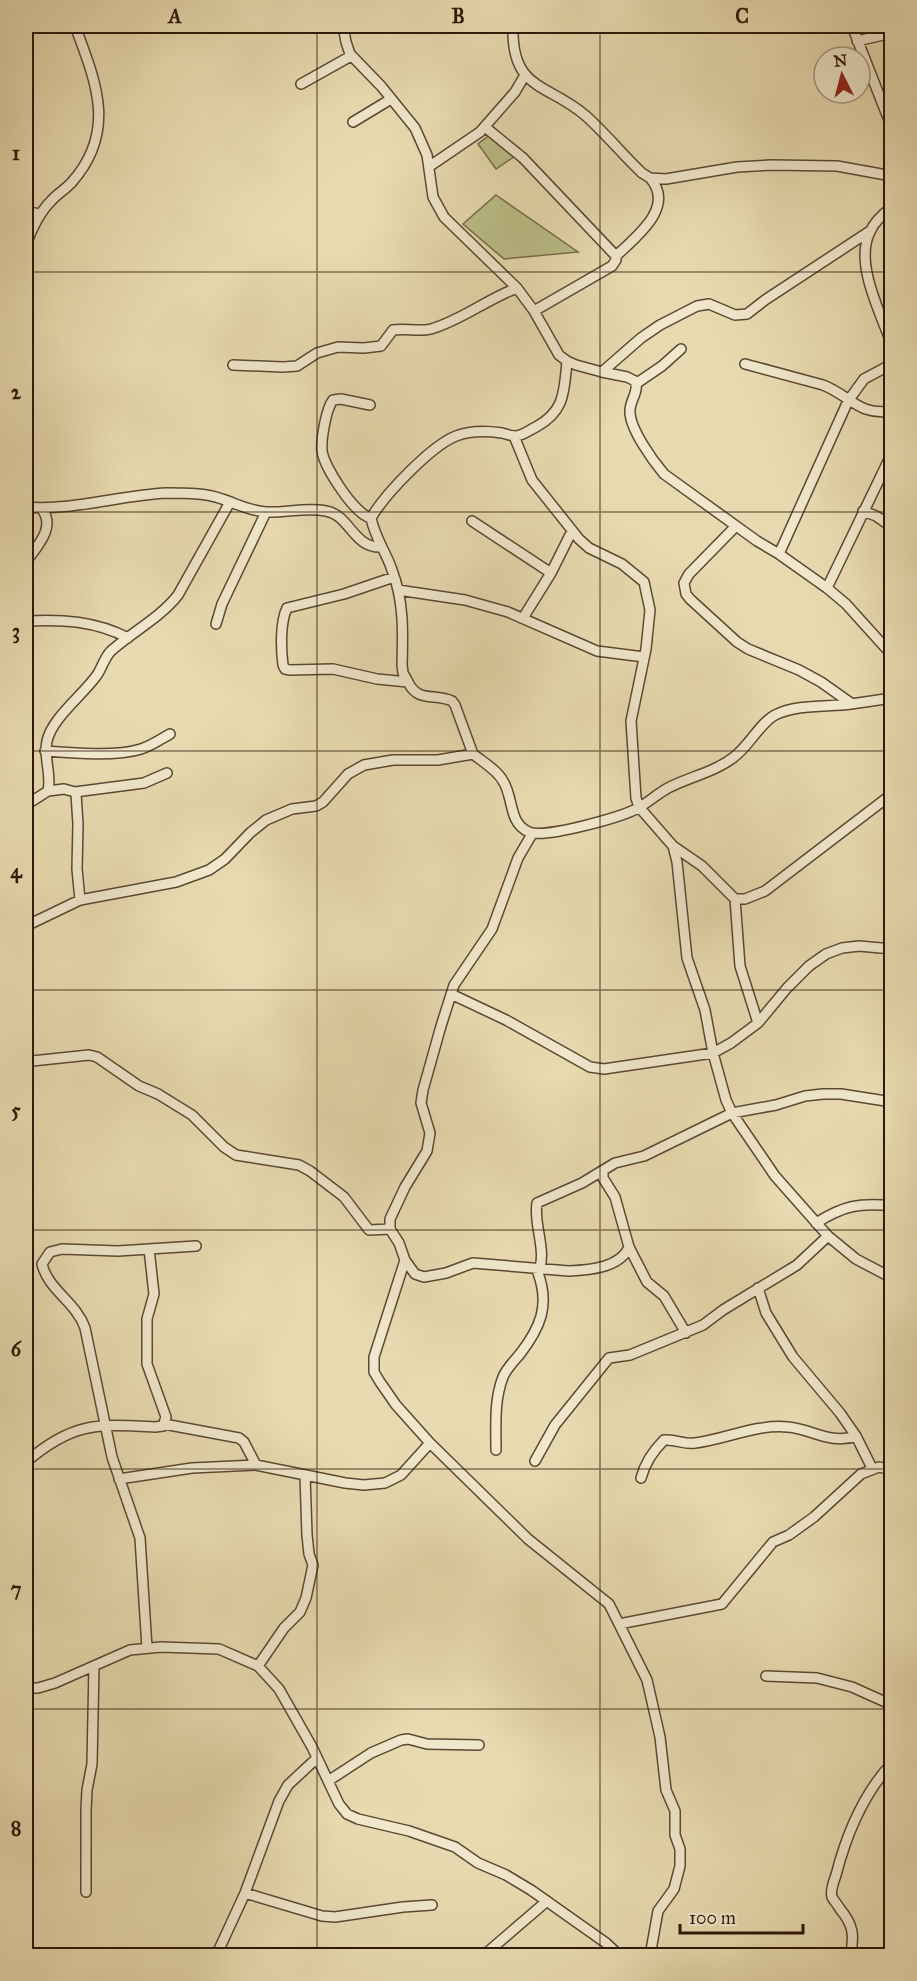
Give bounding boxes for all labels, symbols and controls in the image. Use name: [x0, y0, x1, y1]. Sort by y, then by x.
text: A: [166, 4, 182, 28]
text: B: [451, 4, 465, 28]
text: C: [735, 4, 749, 28]
north arrow: [812, 45, 872, 105]
text: N: [833, 50, 849, 71]
text: 1: [12, 141, 20, 165]
text: 2: [11, 380, 22, 404]
text: 3: [12, 619, 20, 644]
text: 4: [10, 859, 22, 884]
text: 5: [11, 1098, 21, 1122]
text: 6: [11, 1337, 23, 1361]
text: 7: [11, 1577, 22, 1601]
text: 8: [11, 1816, 21, 1840]
scale bar: [680, 1897, 803, 1935]
text: 100 m: [689, 1907, 736, 1929]

